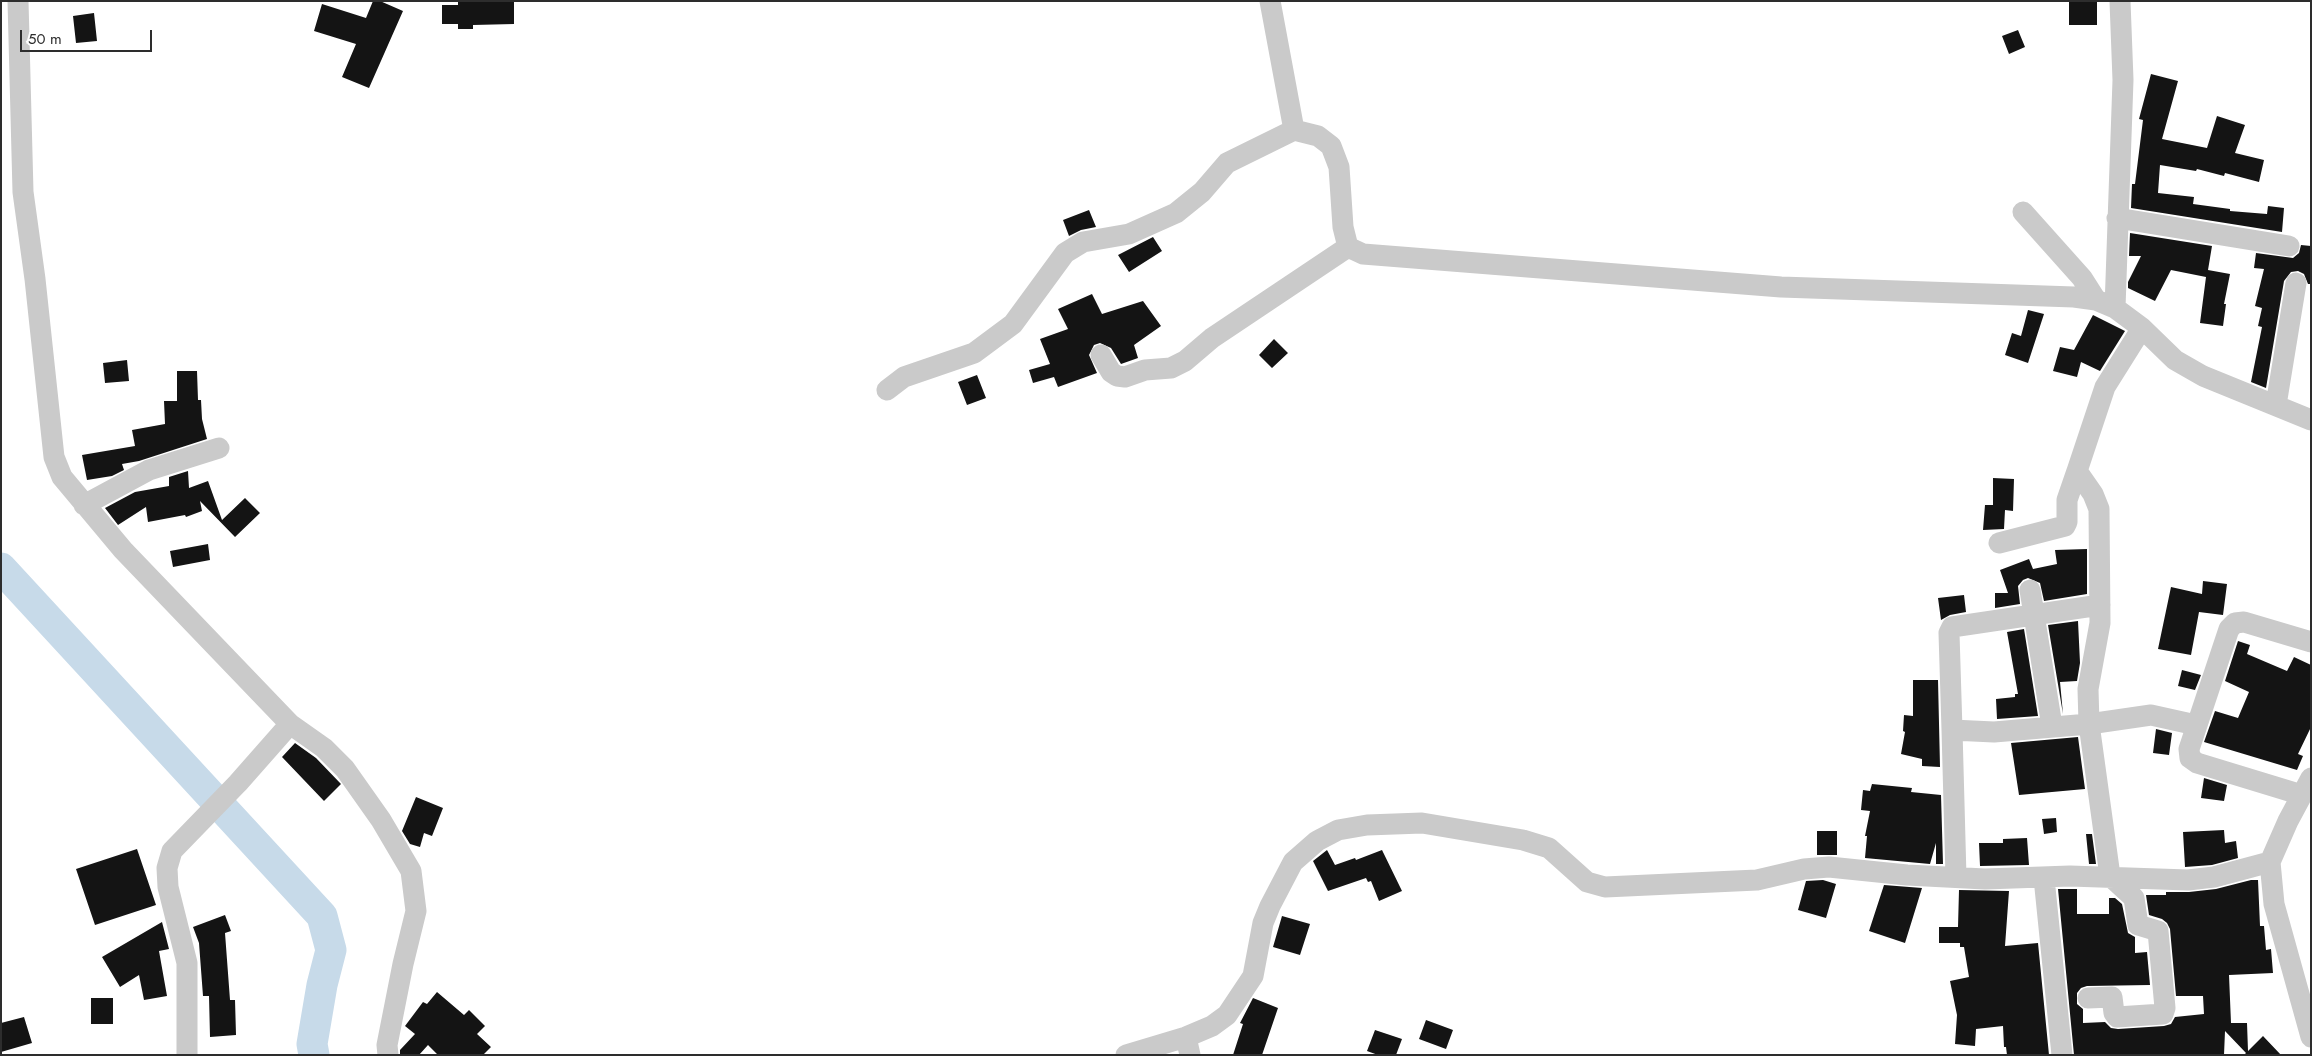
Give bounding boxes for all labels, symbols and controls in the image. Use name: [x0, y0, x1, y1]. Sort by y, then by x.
scale bar: [22, 20, 155, 52]
text: 50 m: [28, 28, 62, 50]

